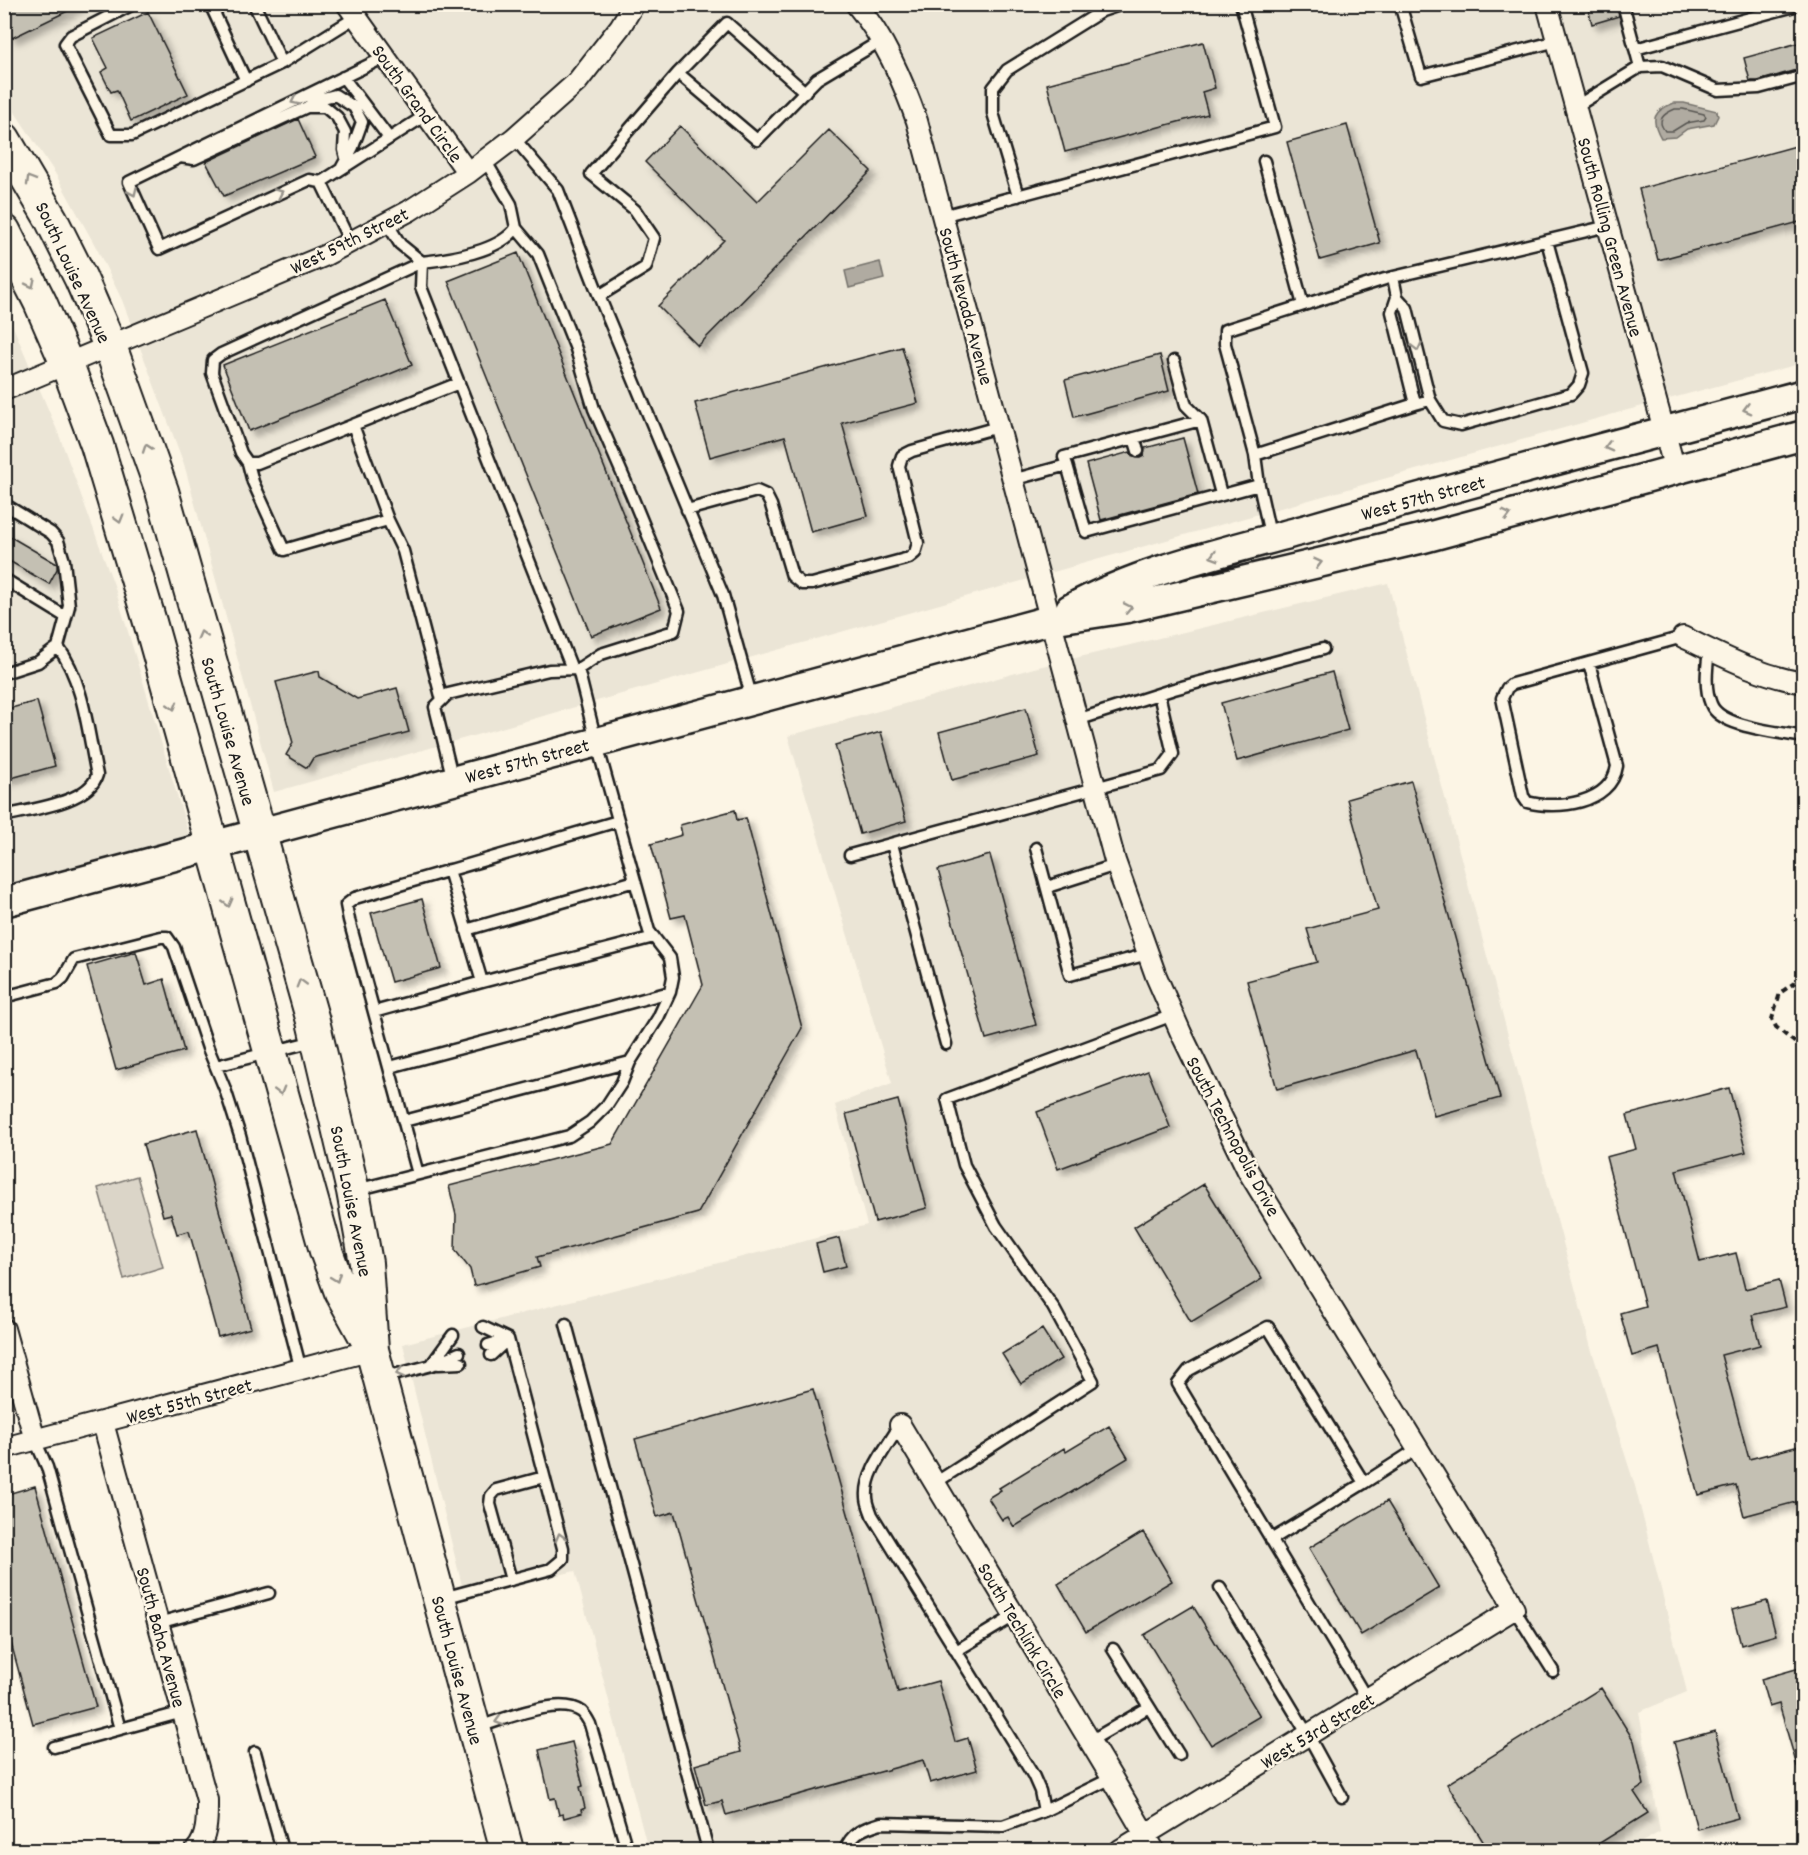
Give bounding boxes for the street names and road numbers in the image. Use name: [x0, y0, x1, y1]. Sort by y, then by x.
street label: South Grand Circle: [363, 40, 468, 170]
street label: South Rolling Green Avenue: [1568, 135, 1648, 341]
street label: South Louise Avenue: [26, 198, 116, 349]
street label: West 59th Street: [286, 202, 414, 284]
street label: South Nevada Avenue: [930, 225, 999, 389]
street label: West 57th Street: [1359, 470, 1489, 530]
street label: South Louise Avenue: [192, 654, 261, 810]
street label: West 57th Street: [463, 733, 593, 793]
street label: South Technopolis Drive: [1177, 1052, 1286, 1223]
street label: South Louise Avenue: [321, 1124, 377, 1280]
street label: West 55th Street: [124, 1373, 256, 1433]
street label: South Techlink Circle: [969, 1558, 1072, 1705]
street label: South Baha Avenue: [127, 1565, 191, 1711]
street label: South Louise Avenue: [422, 1593, 489, 1749]
street label: West 53rd Street: [1256, 1687, 1381, 1778]

